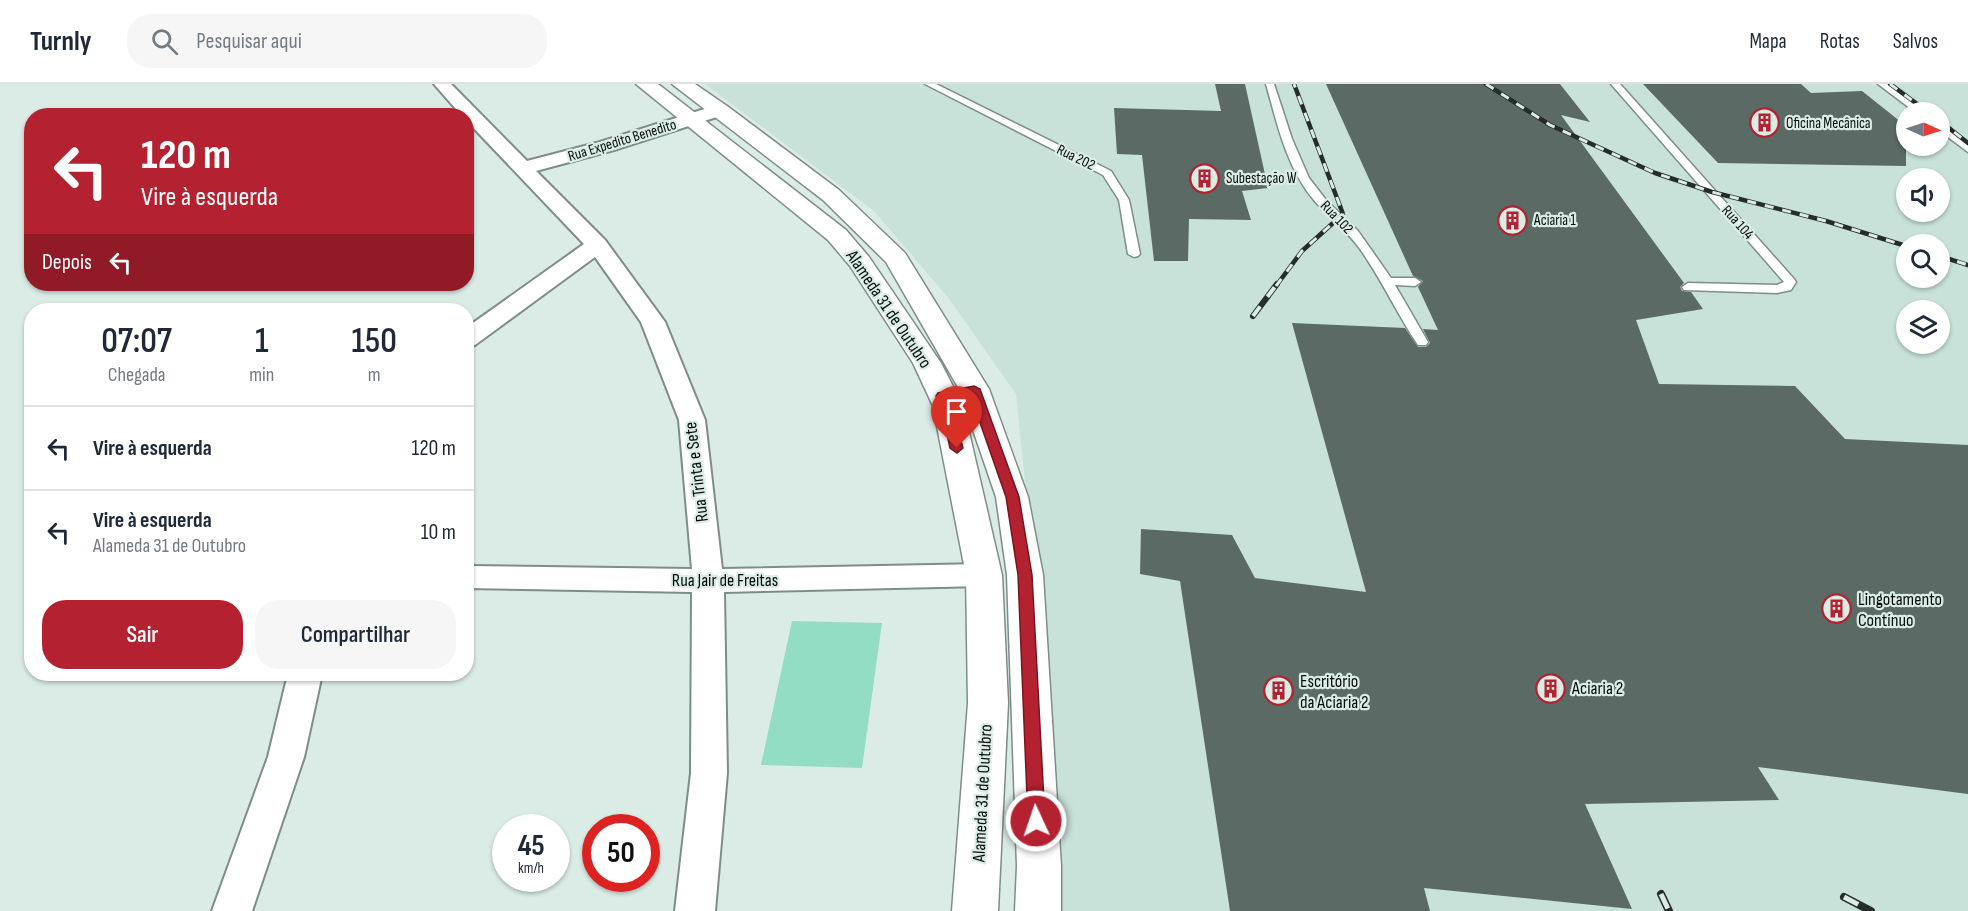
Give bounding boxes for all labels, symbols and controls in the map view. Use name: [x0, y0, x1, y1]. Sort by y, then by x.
search box: [127, 14, 547, 68]
text: Turnly: [30, 25, 91, 58]
icon: search: [148, 25, 181, 58]
text: Pesquisar aqui: [196, 28, 302, 55]
text: Mapa: [1749, 29, 1787, 54]
text: Rotas: [1820, 29, 1860, 54]
text: Salvos: [1893, 29, 1938, 54]
north arrow: [1896, 102, 1950, 156]
map controls: [1896, 102, 1950, 354]
building icon: Oficina Mecânica: [1749, 107, 1781, 139]
place label: Oficina Mecânica: [1786, 114, 1871, 133]
street label: Rua Expedito Benedito: [566, 115, 679, 166]
text: 120 m: [141, 130, 231, 181]
icon: left: [42, 132, 120, 210]
street label: Rua 202: [1053, 140, 1098, 175]
building icon: Subestação W: [1189, 162, 1221, 194]
button: sound: [1896, 168, 1950, 222]
place label: Subestação W: [1226, 169, 1297, 188]
text: Vire à esquerda: [141, 181, 278, 213]
street label: Rua 102: [1316, 197, 1357, 238]
street label: Rua 104: [1717, 201, 1758, 243]
building icon: Aciaria 1: [1497, 204, 1529, 236]
place label: Aciaria 1: [1533, 211, 1576, 230]
button: search: [1896, 234, 1950, 288]
street label: Alameda 31 de Outubro: [841, 245, 936, 372]
icon: left: [104, 246, 137, 279]
text: Depois: [42, 249, 92, 276]
button: layers: [1896, 300, 1950, 354]
text: 07:07: [101, 320, 172, 363]
text: 1: [255, 320, 268, 363]
text: 150: [351, 320, 397, 363]
text: Chegada: [108, 363, 165, 387]
text: min: [249, 363, 274, 387]
text: m: [368, 363, 381, 387]
pin: [931, 386, 982, 448]
icon: arrive: [940, 395, 973, 428]
street label: Rua Trinta e Sete: [680, 421, 713, 523]
icon: left: [42, 432, 75, 465]
text: Vire à esquerda: [93, 435, 212, 462]
text: 120 m: [412, 435, 456, 462]
text: Vire à esquerda: [93, 507, 212, 534]
icon: left: [42, 516, 75, 549]
text: 10 m: [421, 519, 456, 546]
text: Alameda 31 de Outubro: [93, 534, 246, 558]
street label: Rua Jair de Freitas: [672, 570, 778, 591]
place label: Lingotamento Contínuo: [1858, 589, 1942, 631]
building icon: Lingotamento Contínuo: [1821, 593, 1853, 625]
button: Sair: [42, 600, 243, 669]
button: Compartilhar: [255, 600, 456, 669]
place label: Escritório da Aciaria 2: [1300, 671, 1368, 713]
building icon: Aciaria 2: [1535, 672, 1567, 704]
building icon: Escritório da Aciaria 2: [1263, 675, 1295, 707]
place label: Aciaria 2: [1571, 678, 1623, 699]
street label: Alameda 31 de Outubro: [968, 724, 997, 863]
position arrow: [1004, 789, 1068, 853]
speed limit sign: 50: [582, 814, 660, 892]
text: 45: [517, 828, 545, 864]
text: km/h: [518, 859, 544, 878]

